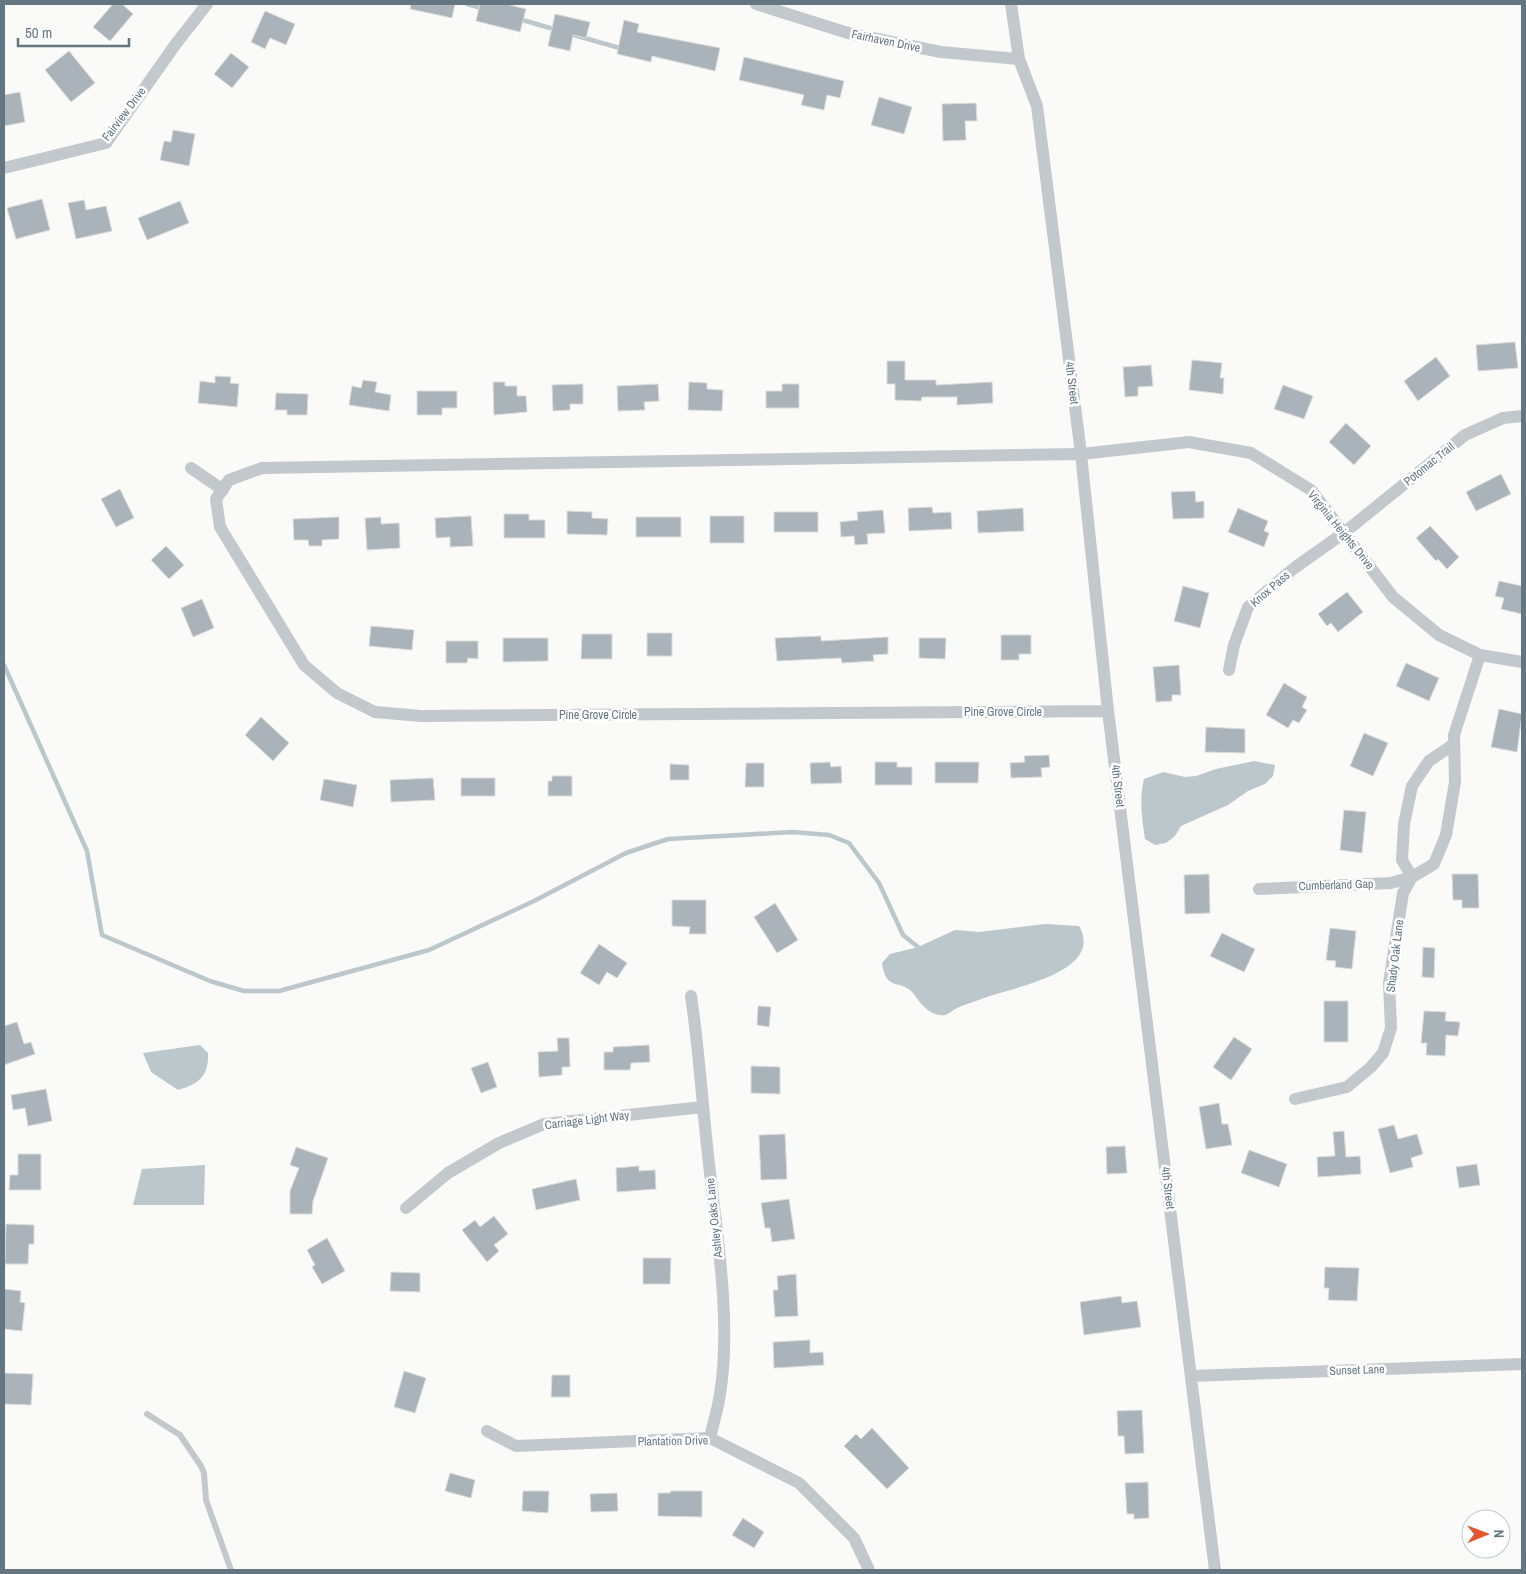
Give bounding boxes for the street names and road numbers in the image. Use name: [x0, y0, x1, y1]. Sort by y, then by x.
street label: Fairhaven Drive: [850, 26, 922, 56]
street label: Fairview Drive: [99, 84, 149, 144]
street label: 4th Street: [1061, 361, 1083, 405]
street label: Potomac Trail: [1400, 439, 1458, 489]
street label: Virginia Heights Drive: [1304, 487, 1378, 573]
street label: Knox Pass: [1247, 567, 1293, 610]
street label: Pine Grove Circle: [964, 704, 1042, 720]
street label: Pine Grove Circle: [559, 707, 637, 723]
street label: 4th Street: [1107, 764, 1129, 808]
street label: Cumberland Gap: [1298, 876, 1374, 894]
street label: Shady Oak Lane: [1383, 919, 1407, 993]
street label: Carriage Light Way: [544, 1107, 630, 1133]
street label: 4th Street: [1157, 1166, 1179, 1210]
street label: Ashley Oaks Lane: [702, 1177, 726, 1260]
street label: Sunset Lane: [1329, 1361, 1385, 1379]
street label: Plantation Drive: [638, 1432, 708, 1450]

